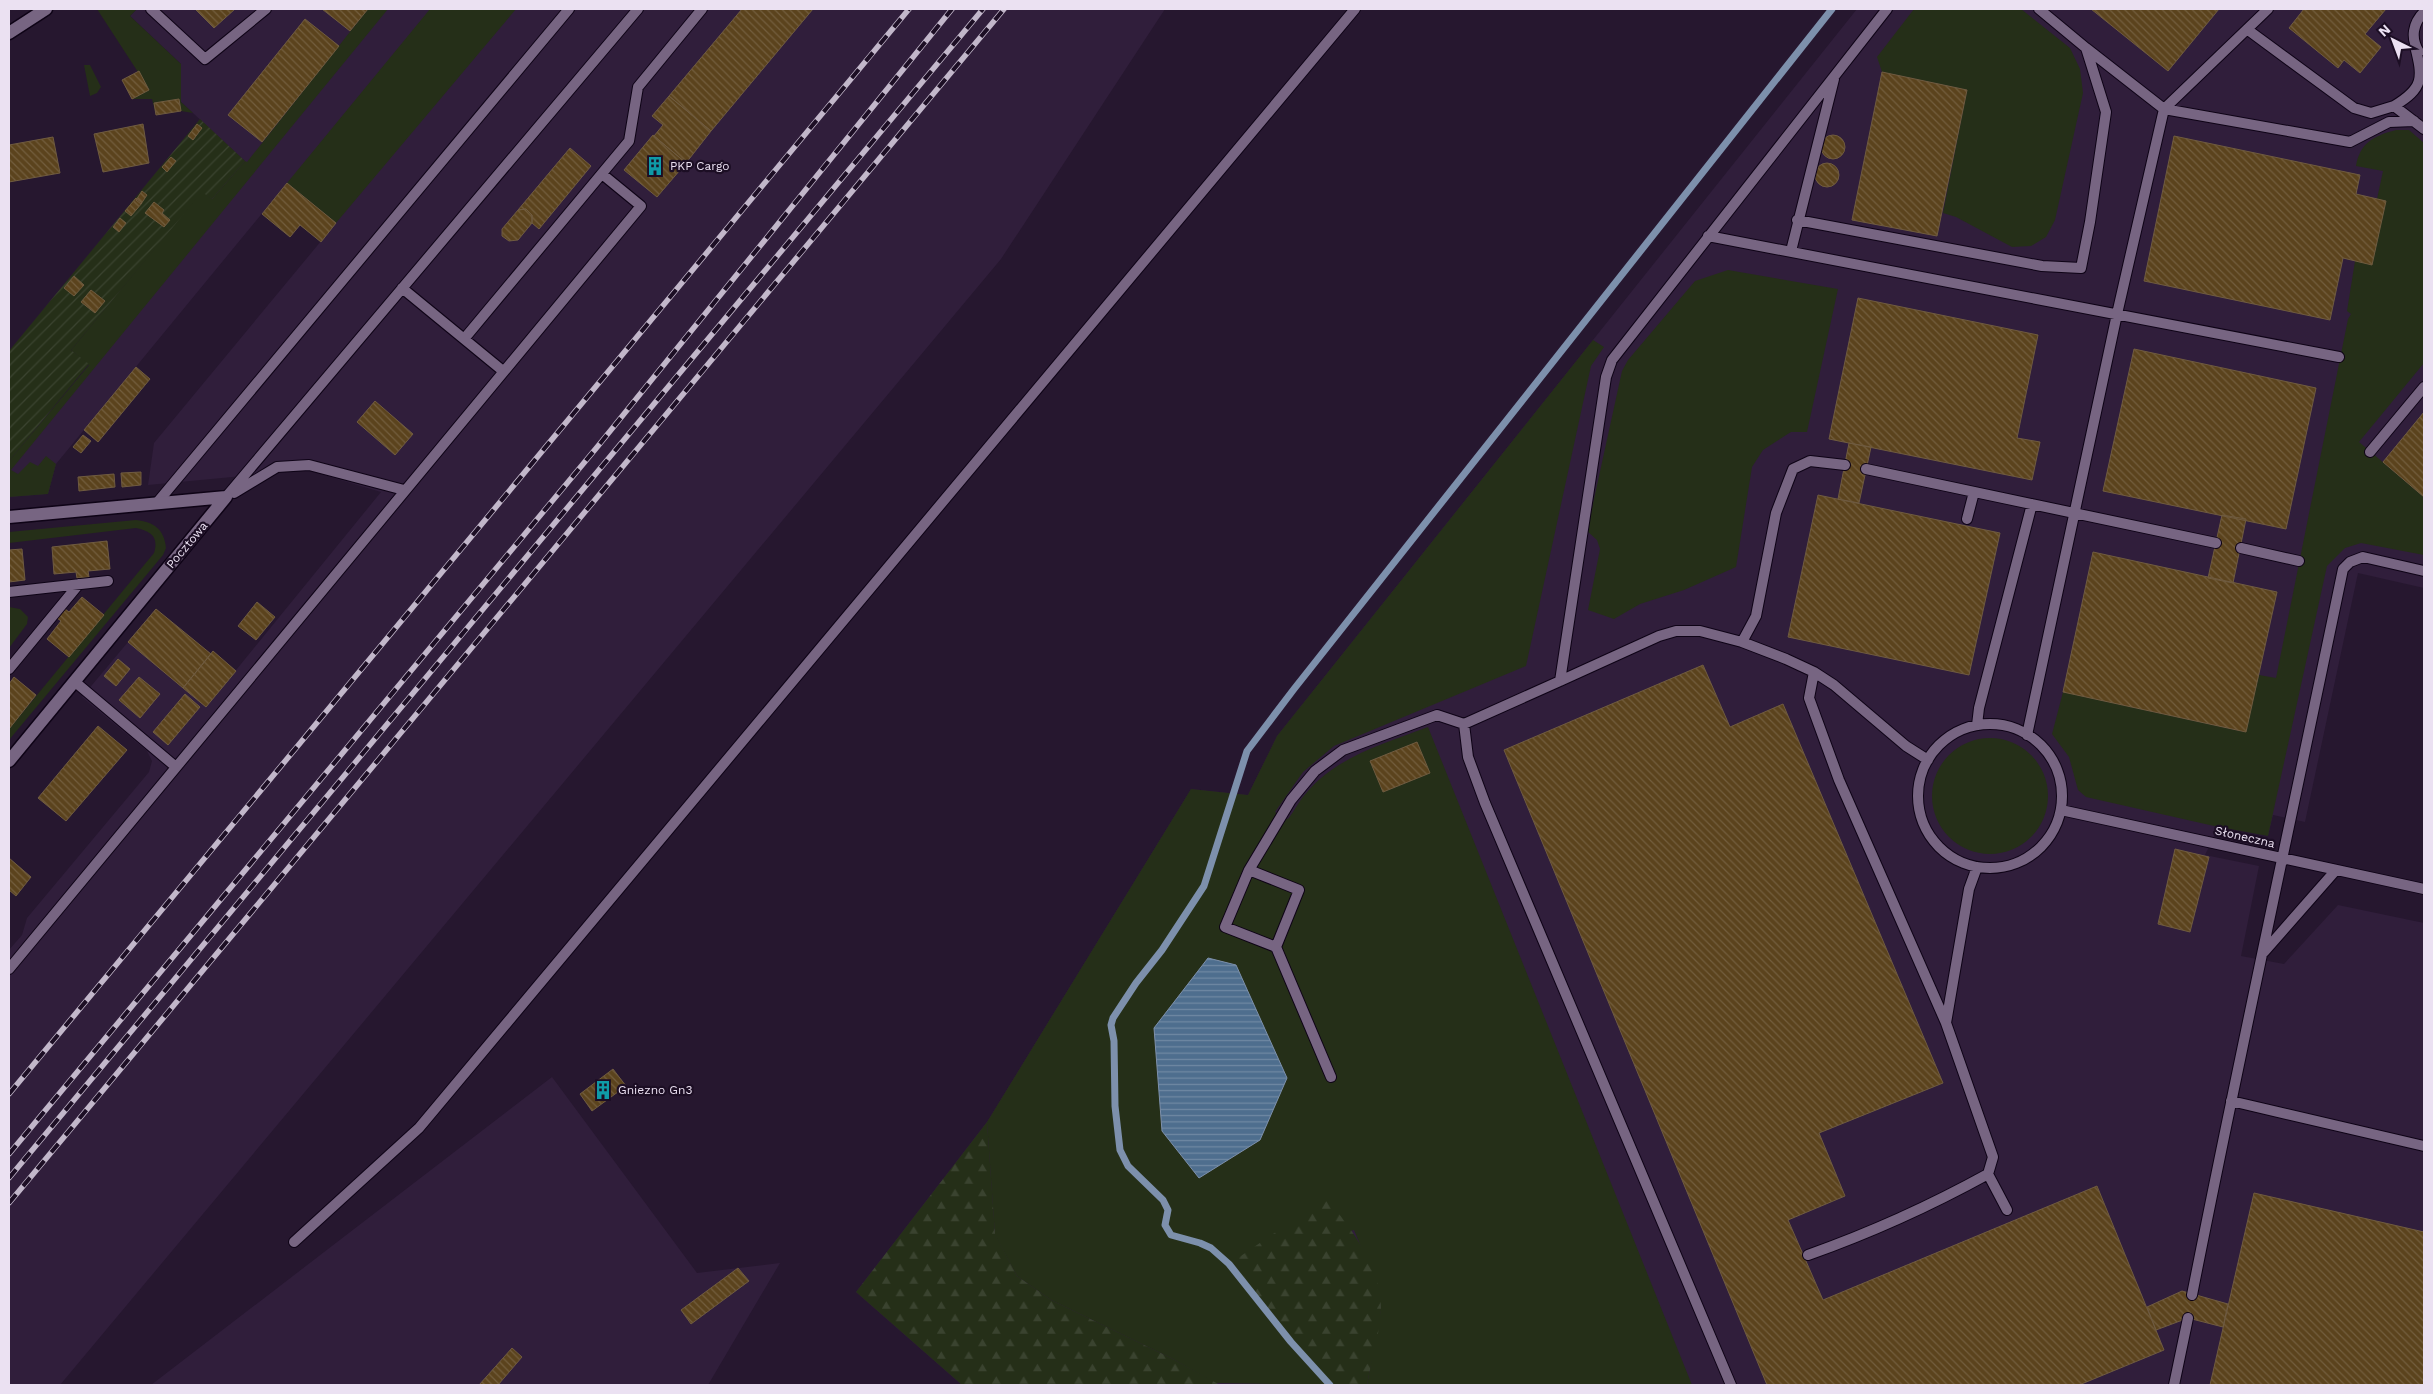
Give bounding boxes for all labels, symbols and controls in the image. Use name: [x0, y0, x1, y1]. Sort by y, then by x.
north arrow: [2368, 15, 2418, 65]
text: N: [2375, 21, 2394, 40]
building icon: PKP Cargo: [644, 155, 666, 177]
place label: PKP Cargo: [670, 159, 730, 173]
street label: Pocztowa: [164, 519, 211, 571]
street label: Słoneczna: [2214, 823, 2277, 851]
building icon: Gniezno Gn3: [592, 1079, 614, 1101]
place label: Gniezno Gn3: [618, 1083, 692, 1097]

